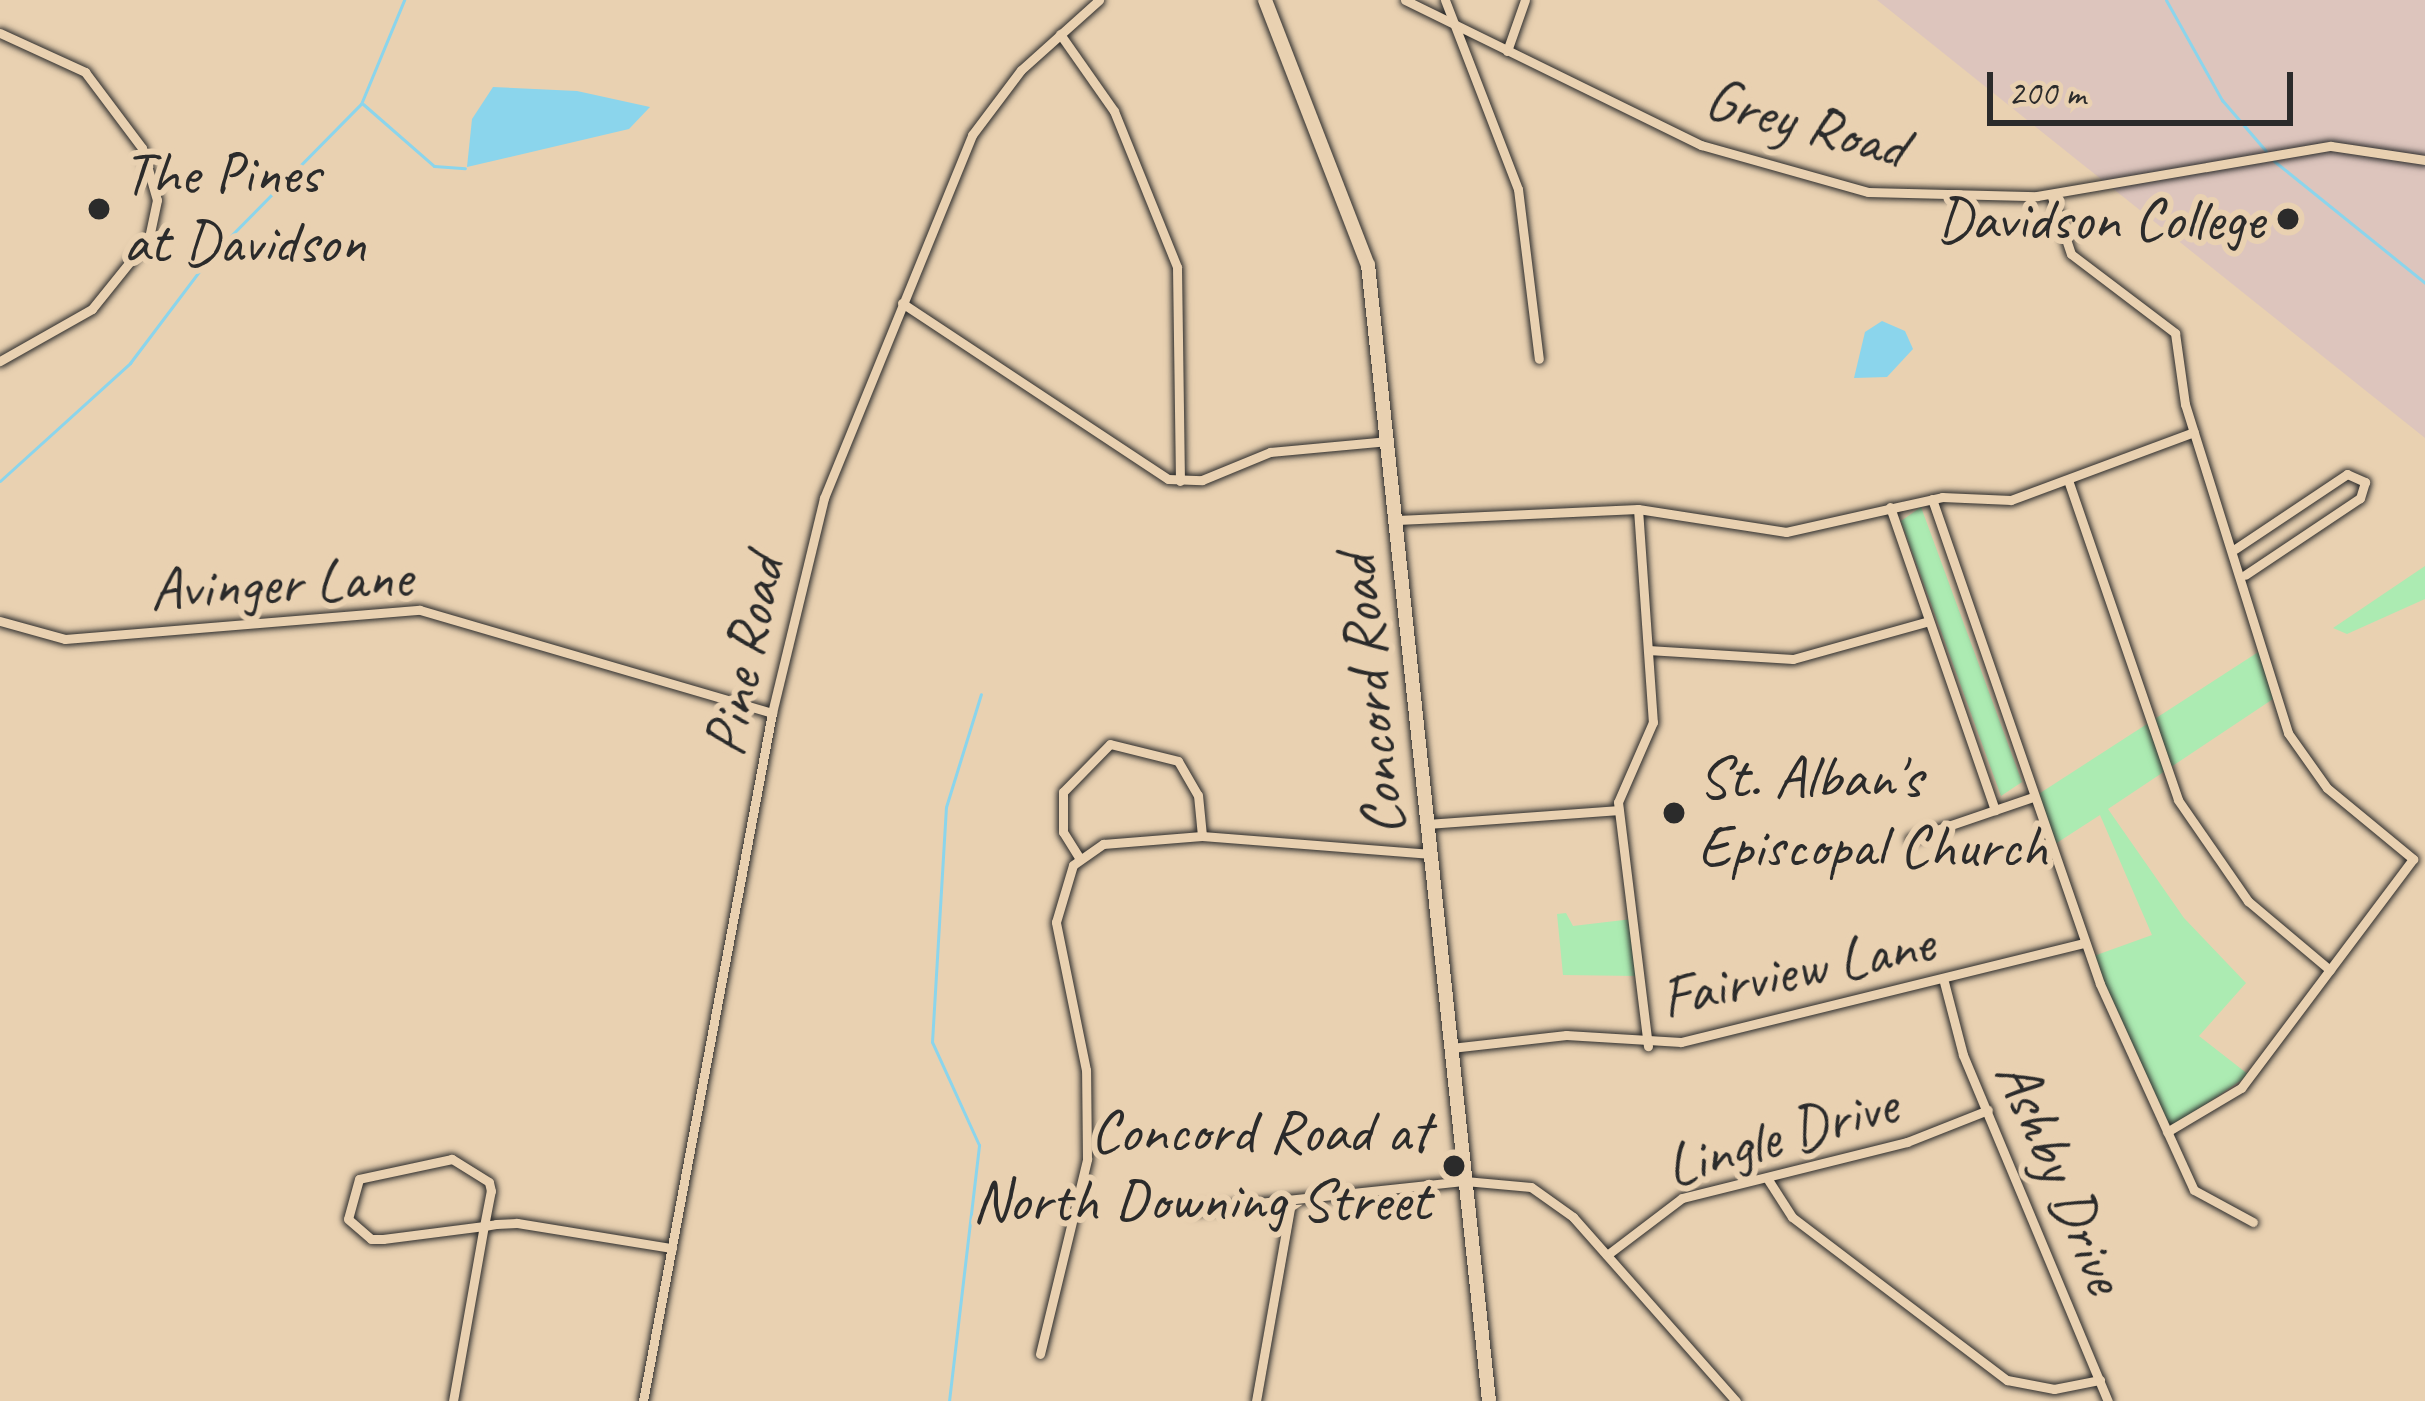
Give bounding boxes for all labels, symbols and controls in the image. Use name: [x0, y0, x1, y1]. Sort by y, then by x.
scale bar: [1993, 48, 2299, 122]
street label: Grey Road: [1697, 62, 1915, 184]
text: 200 m: [2008, 70, 2085, 116]
place label: The Pines at Davidson: [123, 138, 367, 279]
place label: Davidson College: [1936, 183, 2264, 255]
marker: The Pines at Davidson: [86, 196, 112, 222]
marker: Davidson College: [2275, 206, 2301, 232]
street label: Avinger Lane: [147, 540, 415, 626]
street label: Pine Road: [688, 550, 800, 762]
street label: Concord Road: [1320, 554, 1420, 838]
place label: St. Alban's Episcopal Church: [1698, 742, 2050, 883]
marker: St. Alban's Episcopal Church: [1661, 800, 1687, 826]
street label: Fairview Lane: [1653, 906, 1941, 1034]
street label: Ashby Drive: [1980, 1049, 2142, 1303]
street label: Lingle Drive: [1657, 1068, 1905, 1202]
place label: Concord Road at North Downing Street: [971, 1096, 1430, 1237]
marker: Concord Road at North Downing Street: [1441, 1153, 1467, 1179]

